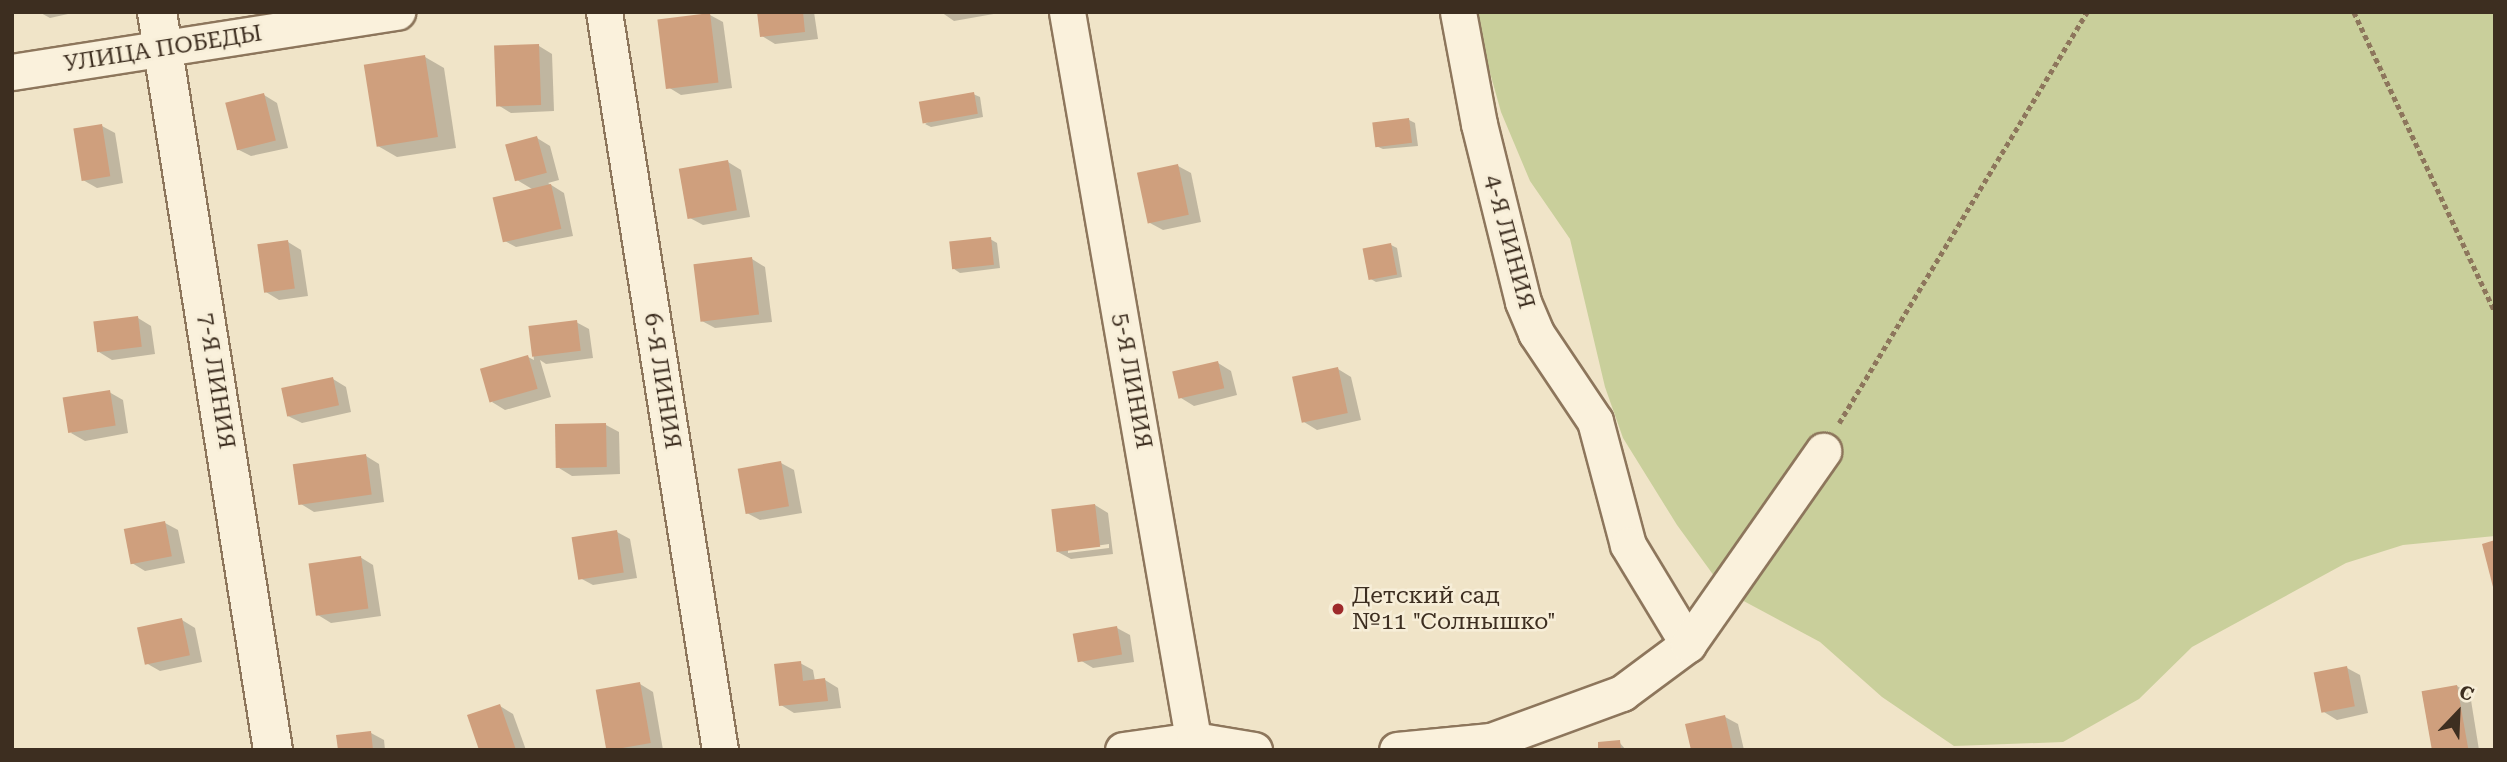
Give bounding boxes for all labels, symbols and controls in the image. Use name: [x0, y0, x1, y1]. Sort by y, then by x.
street label: УЛИЦА ПОБЕДЫ: [62, 20, 264, 78]
street label: 4-Я ЛИНИЯ: [1478, 172, 1540, 312]
street label: 7-Я ЛИНИЯ: [192, 311, 240, 451]
street label: 6-Я ЛИНИЯ: [638, 311, 686, 451]
street label: 5-Я ЛИНИЯ: [1106, 311, 1158, 451]
place label: Детский сад №11 "Солнышко": [1352, 582, 1556, 636]
marker: Детский сад №11 "Солнышко": [1330, 601, 1346, 617]
north arrow: [2423, 678, 2493, 748]
text: С: [2456, 680, 2477, 706]

